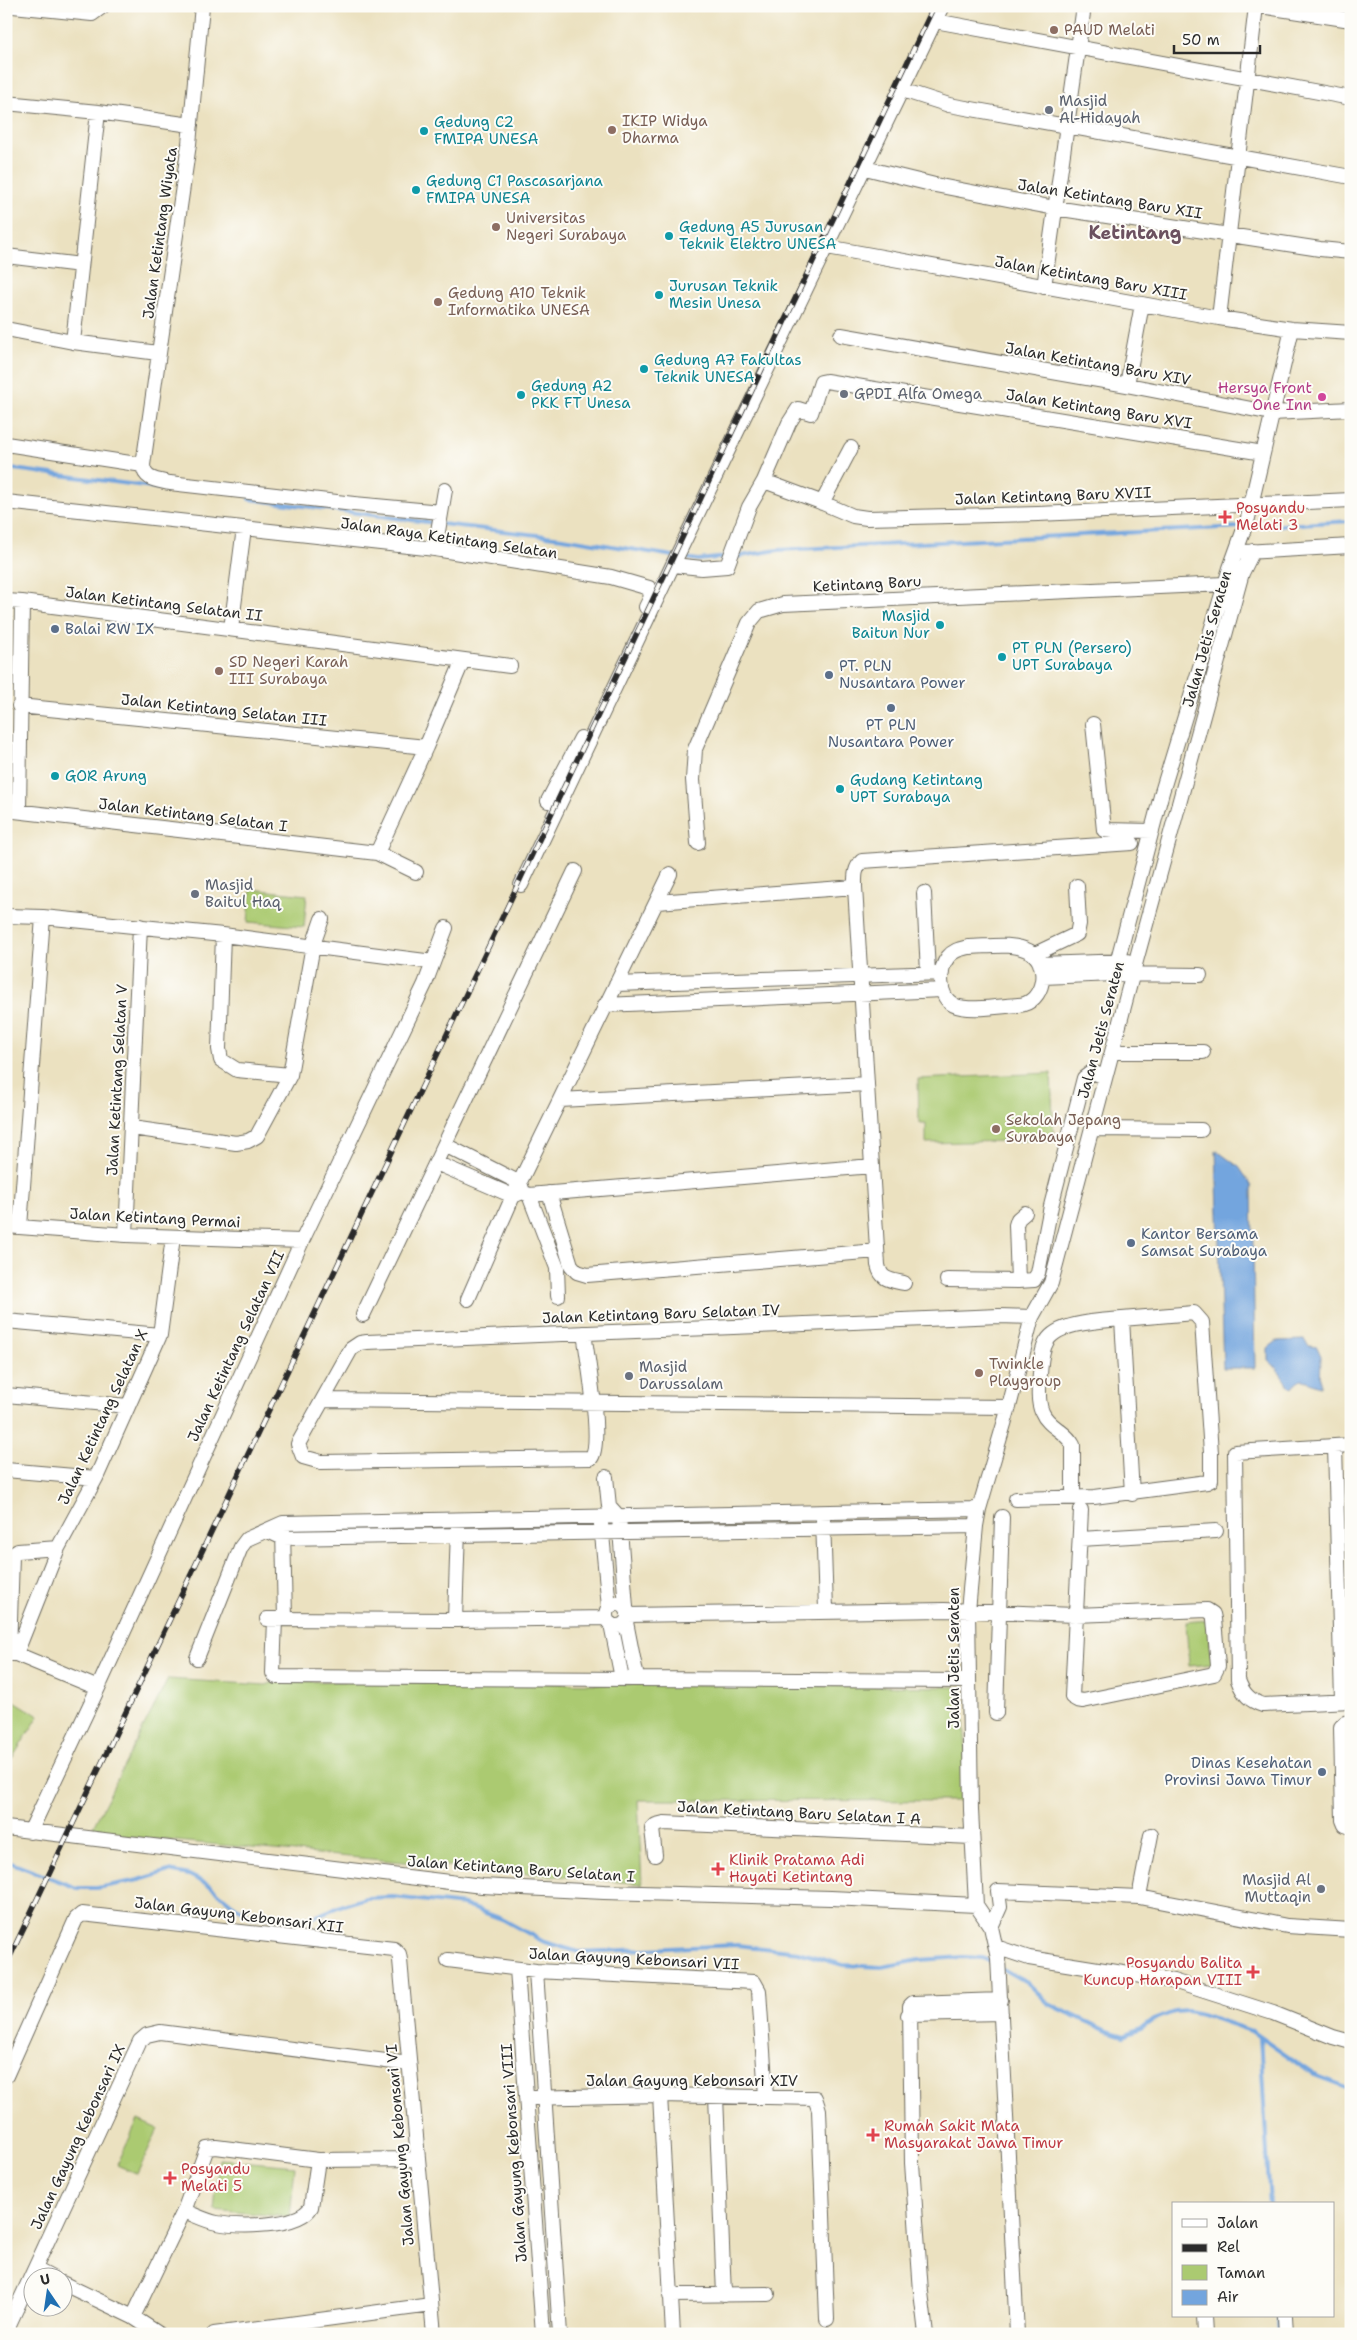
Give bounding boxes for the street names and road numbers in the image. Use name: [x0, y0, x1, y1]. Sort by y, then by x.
street label: Jalan Ketintang Wiyata: [138, 145, 182, 320]
street label: Jalan Ketintang Baru XII: [1016, 175, 1204, 223]
street label: Jalan Ketintang Baru XIII: [993, 251, 1189, 305]
street label: Jalan Ketintang Baru XIV: [1004, 338, 1192, 390]
street label: Jalan Ketintang Baru XVI: [1005, 384, 1193, 434]
street label: Jalan Ketintang Baru XVII: [954, 483, 1152, 509]
street label: Jalan Raya Ketintang Selatan: [339, 513, 559, 563]
street label: Jalan Jetis Seraten: [1178, 568, 1236, 710]
street label: Ketintang Baru: [812, 571, 922, 597]
street label: Jalan Ketintang Selatan II: [64, 582, 264, 626]
street label: Jalan Ketintang Selatan III: [120, 689, 328, 731]
street label: Jalan Ketintang Selatan I: [97, 793, 289, 837]
street label: Jalan Jetis Seraten: [1073, 959, 1129, 1101]
street label: Jalan Ketintang Selatan V: [102, 984, 132, 1176]
street label: Jalan Ketintang Permai: [69, 1204, 241, 1232]
street label: Jalan Ketintang Selatan VII: [183, 1247, 289, 1445]
street label: Jalan Ketintang Baru Selatan IV: [542, 1300, 780, 1328]
street label: Jalan Ketintang Selatan X: [53, 1326, 153, 1508]
street label: Jalan Jetis Seraten: [944, 1587, 964, 1729]
street label: Jalan Ketintang Baru Selatan I A: [677, 1797, 922, 1829]
street label: Jalan Ketintang Baru Selatan I: [406, 1851, 636, 1887]
street label: Jalan Gayung Kebonsari XII: [133, 1892, 345, 1938]
street label: Jalan Gayung Kebonsari VII: [528, 1943, 740, 1975]
street label: Jalan Gayung Kebonsari IX: [26, 2041, 130, 2233]
street label: Jalan Gayung Kebonsari VI: [381, 2043, 419, 2247]
street label: Jalan Gayung Kebonsari VIII: [496, 2043, 532, 2263]
street label: Jalan Gayung Kebonsari XIV: [586, 2071, 798, 2091]

